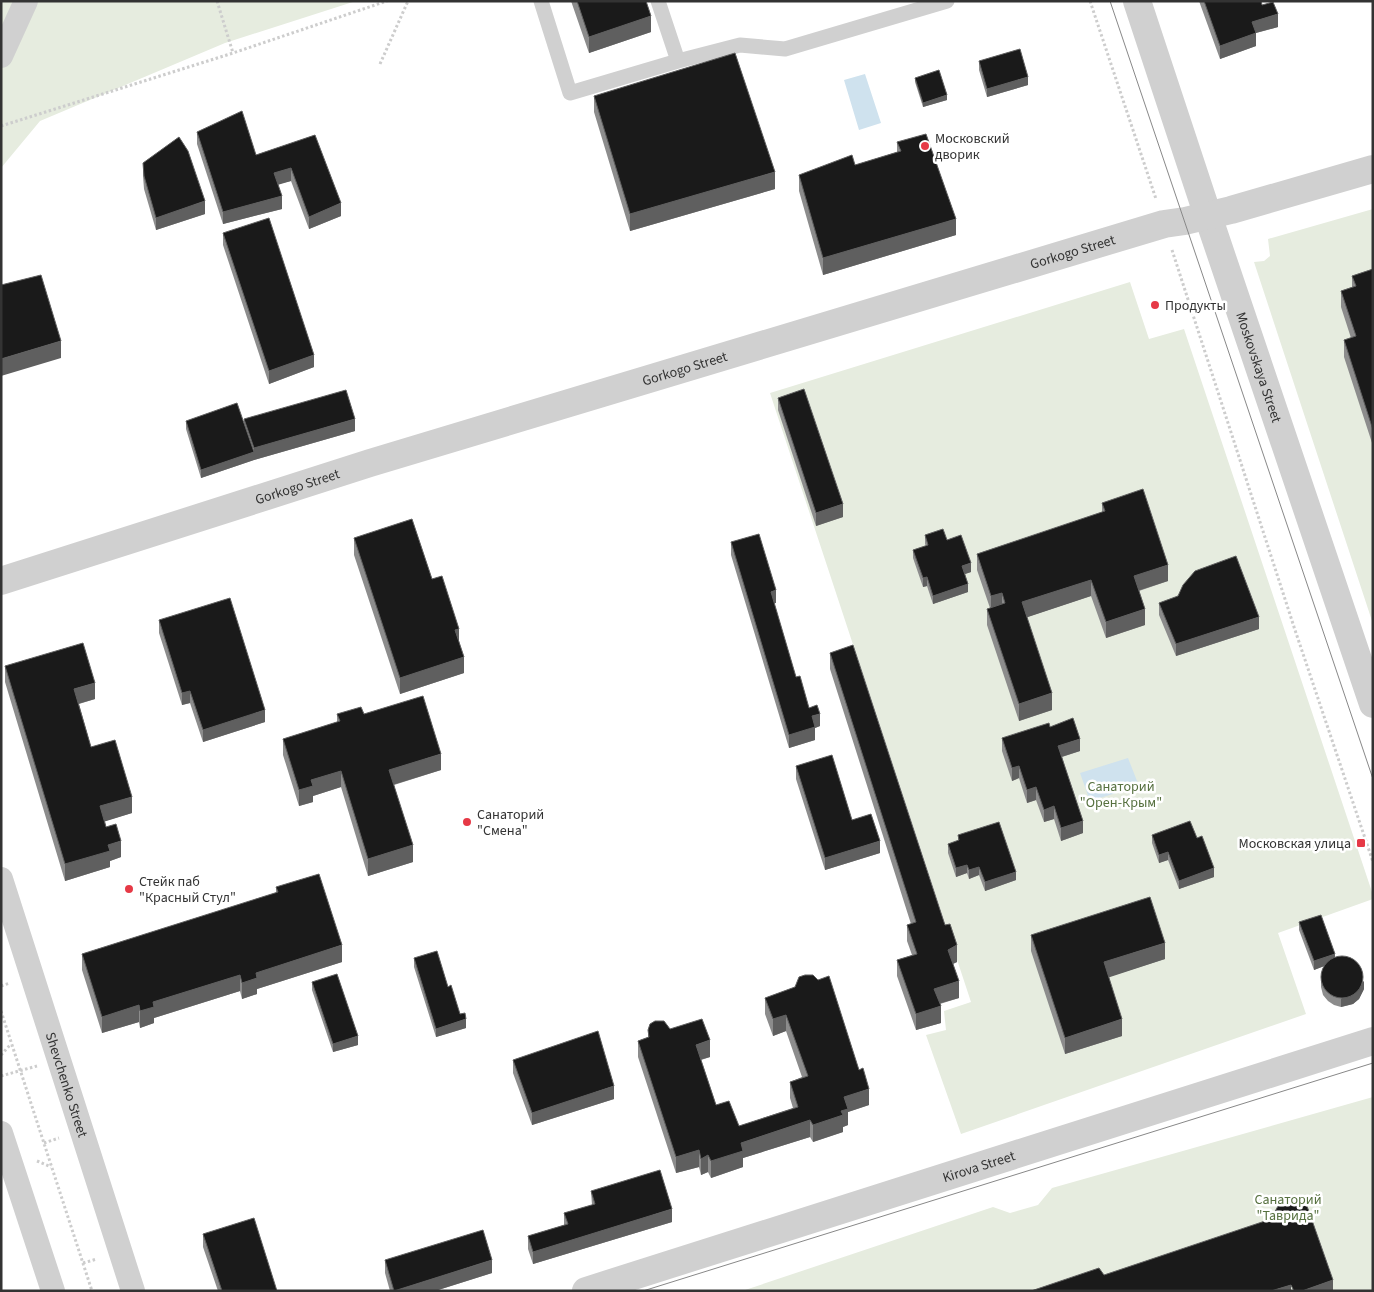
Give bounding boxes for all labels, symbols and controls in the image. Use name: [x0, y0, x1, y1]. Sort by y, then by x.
place label: Московский дворик: [935, 129, 1010, 165]
marker: Московский дворик: [919, 140, 931, 152]
street label: Gorkogo Street: [1028, 230, 1118, 275]
place label: Продукты: [1165, 296, 1226, 316]
marker: Продукты: [1149, 299, 1161, 311]
street label: Moskovskaya Street: [1230, 310, 1286, 426]
street label: Gorkogo Street: [640, 347, 730, 391]
street label: Gorkogo Street: [253, 464, 343, 510]
park label: Санаторий "Орен-Крым": [1080, 777, 1162, 813]
place label: Санаторий "Смена": [477, 805, 544, 841]
marker: Санаторий "Смена": [461, 816, 473, 828]
place label: Московская улица: [1239, 834, 1351, 854]
marker: Московская улица: [1355, 837, 1367, 849]
place label: Стейк паб "Красный Стул": [139, 872, 236, 908]
marker: Стейк паб "Красный Стул": [123, 883, 135, 895]
street label: Shevchenko Street: [40, 1030, 92, 1140]
street label: Kirova Street: [940, 1146, 1018, 1188]
park label: Санаторий "Таврида": [1254, 1190, 1322, 1226]

